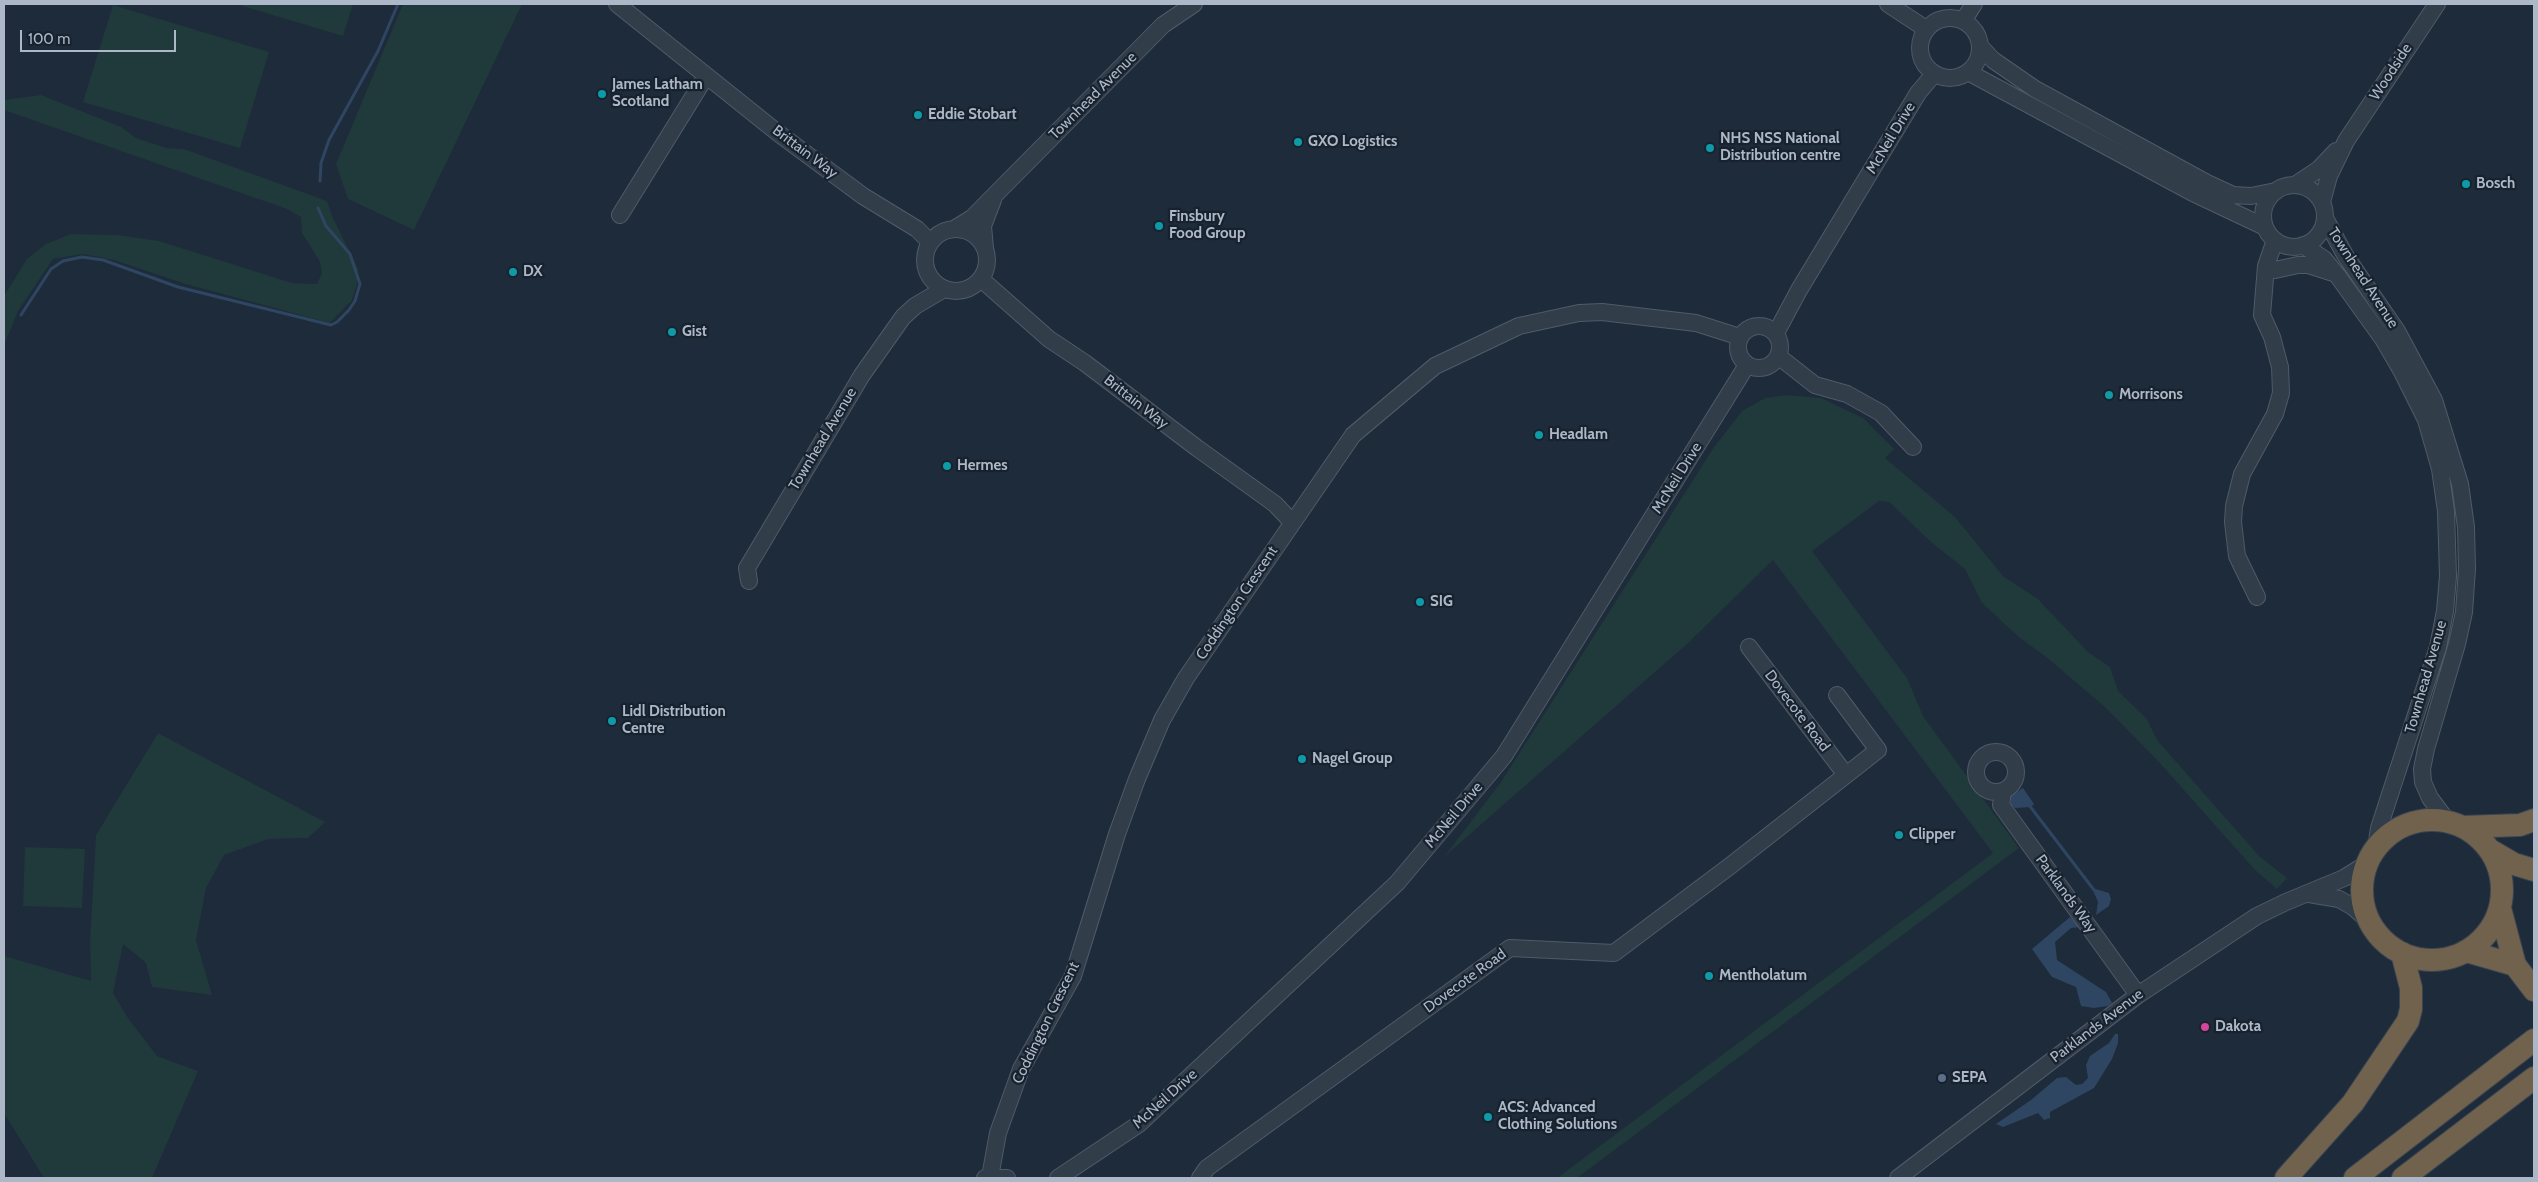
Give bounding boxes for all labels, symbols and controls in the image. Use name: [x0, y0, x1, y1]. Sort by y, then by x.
scale bar: [22, 20, 179, 52]
text: 100 m: [28, 30, 70, 48]
street label: Woodside: [2366, 40, 2416, 104]
street label: Townhead Avenue: [1045, 48, 1141, 144]
place label: James Latham Scotland: [612, 76, 703, 111]
marker: James Latham Scotland: [596, 88, 608, 100]
street label: McNeil Drive: [1863, 99, 1919, 177]
place label: Eddie Stobart: [928, 106, 1017, 124]
marker: Eddie Stobart: [912, 109, 924, 121]
street label: Brittain Way: [769, 122, 841, 182]
place label: NHS NSS National Distribution centre: [1720, 130, 1841, 165]
place label: GXO Logistics: [1308, 133, 1397, 151]
marker: GXO Logistics: [1292, 136, 1304, 148]
marker: NHS NSS National Distribution centre: [1704, 142, 1716, 154]
place label: Bosch: [2476, 175, 2515, 193]
marker: Bosch: [2460, 178, 2472, 190]
place label: Finsbury Food Group: [1169, 208, 1245, 243]
marker: Finsbury Food Group: [1153, 220, 1165, 232]
street label: Townhead Avenue: [2324, 224, 2402, 332]
place label: DX: [523, 263, 543, 281]
marker: DX: [507, 266, 519, 278]
place label: Gist: [682, 323, 707, 341]
marker: Gist: [666, 326, 678, 338]
street label: Brittain Way: [1100, 371, 1172, 433]
street label: Townhead Avenue: [785, 384, 861, 494]
place label: Morrisons: [2119, 386, 2183, 404]
marker: Morrisons: [2103, 389, 2115, 401]
place label: Headlam: [1549, 426, 1608, 444]
marker: Headlam: [1533, 429, 1545, 441]
street label: McNeil Drive: [1648, 439, 1706, 517]
place label: Hermes: [957, 457, 1008, 475]
marker: Hermes: [941, 460, 953, 472]
street label: Coddington Crescent: [1192, 543, 1282, 663]
place label: SIG: [1430, 593, 1453, 611]
marker: SIG: [1414, 596, 1426, 608]
street label: Townhead Avenue: [2401, 619, 2451, 735]
street label: Dovecote Road: [1761, 667, 1833, 755]
place label: Lidl Distribution Centre: [622, 703, 726, 738]
marker: Lidl Distribution Centre: [606, 715, 618, 727]
place label: Nagel Group: [1312, 750, 1393, 768]
marker: Nagel Group: [1296, 753, 1308, 765]
street label: McNeil Drive: [1421, 778, 1487, 852]
place label: Clipper: [1909, 826, 1956, 844]
marker: Clipper: [1893, 829, 1905, 841]
street label: Parklands Way: [2032, 851, 2100, 937]
street label: Dovecote Road: [1420, 945, 1510, 1017]
street label: Coddington Crescent: [1009, 959, 1083, 1087]
place label: Mentholatum: [1719, 967, 1807, 985]
marker: Mentholatum: [1703, 970, 1715, 982]
street label: Parklands Avenue: [2047, 985, 2147, 1067]
place label: Dakota: [2215, 1018, 2261, 1036]
marker: Dakota: [2199, 1021, 2211, 1033]
street label: McNeil Drive: [1129, 1065, 1201, 1133]
place label: SEPA: [1952, 1069, 1987, 1087]
marker: SEPA: [1936, 1072, 1948, 1084]
place label: ACS: Advanced Clothing Solutions: [1498, 1099, 1617, 1134]
marker: ACS: Advanced Clothing Solutions: [1482, 1111, 1494, 1123]

